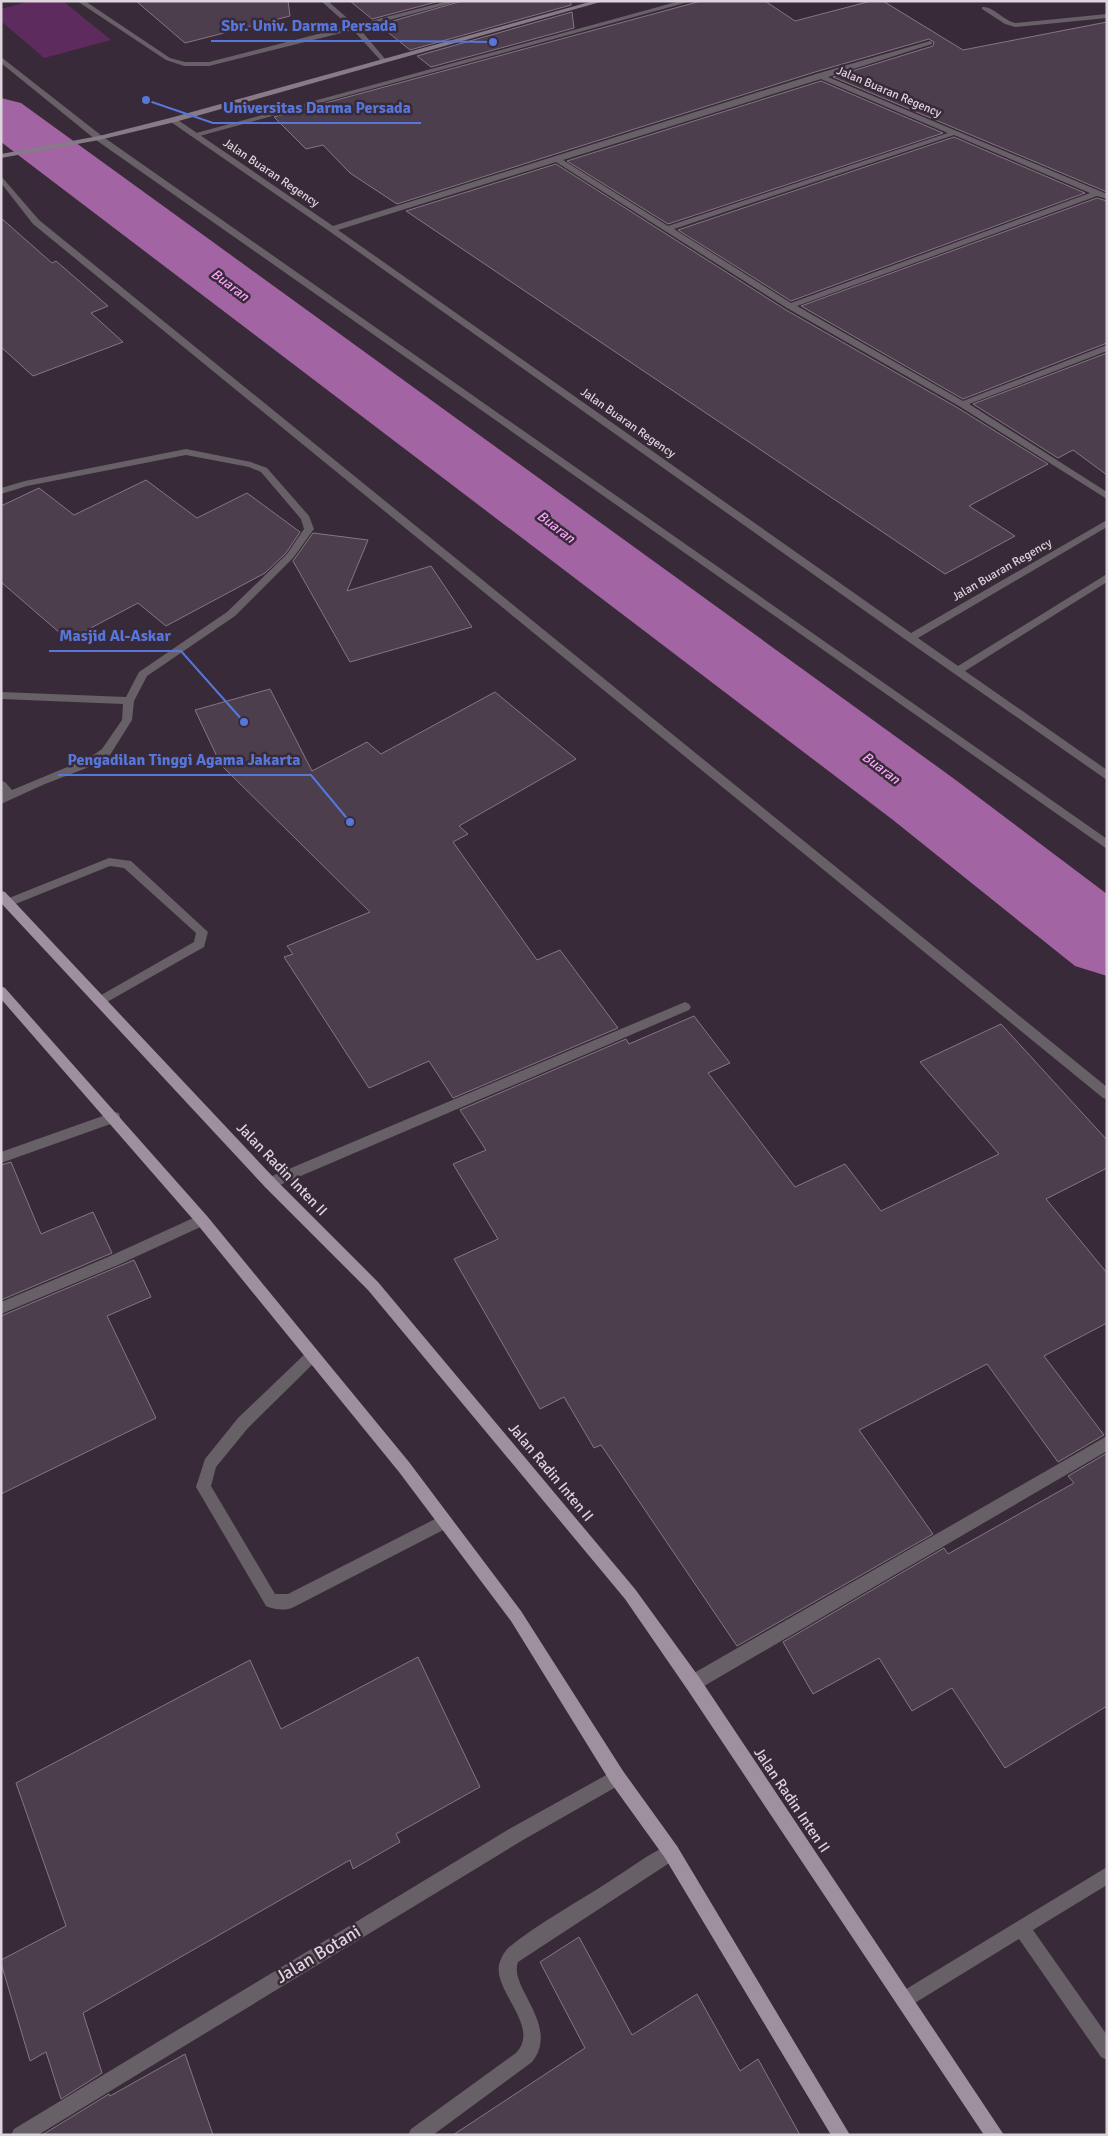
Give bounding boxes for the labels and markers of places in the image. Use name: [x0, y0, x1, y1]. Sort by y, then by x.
callout: Sbr. Univ. Darma Persada: [211, 10, 406, 41]
callout: Universitas Darma Persada: [213, 92, 421, 123]
callout: Masjid Al-Askar: [49, 620, 181, 651]
callout: Pengadilan Tinggi Agama Jakarta: [58, 744, 311, 775]

